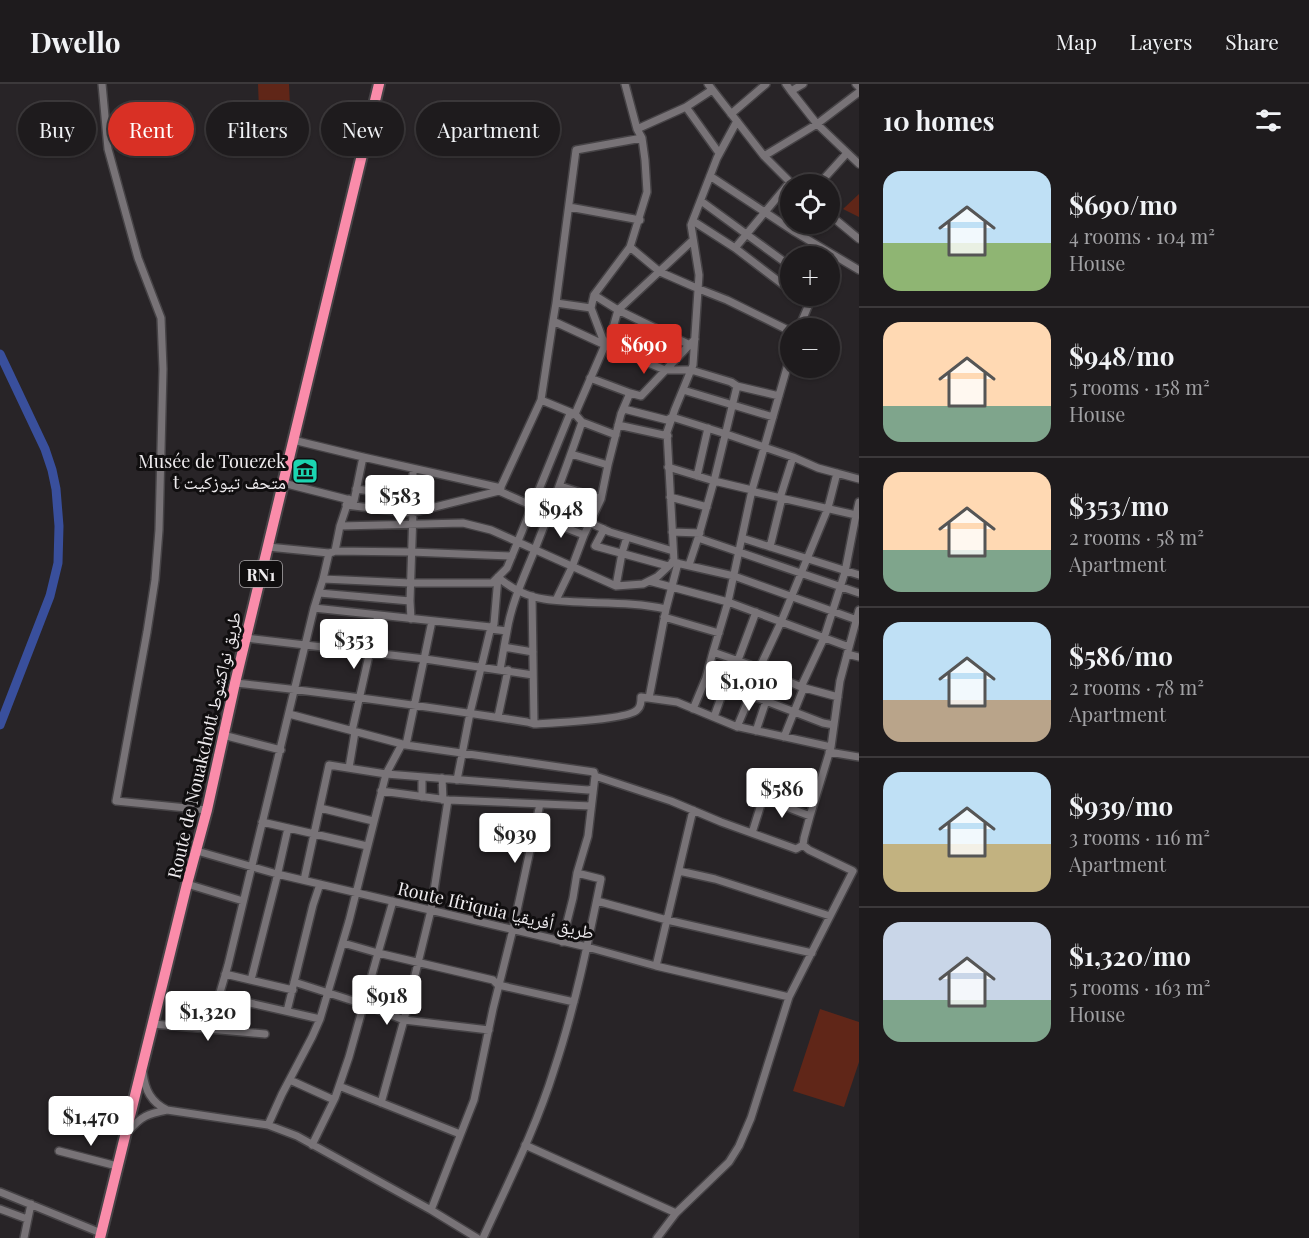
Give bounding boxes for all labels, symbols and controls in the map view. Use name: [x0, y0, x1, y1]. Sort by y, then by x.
text: Dwello: [30, 23, 120, 60]
text: Map: [1056, 27, 1097, 55]
text: Layers: [1130, 27, 1192, 55]
text: Share: [1225, 27, 1279, 55]
chip: Buy: [18, 102, 96, 156]
chip: Rent: [108, 102, 194, 156]
chip: Filters: [206, 102, 309, 156]
chip: New: [321, 102, 404, 156]
chip: Apartment: [416, 102, 560, 156]
text: 10 homes: [883, 103, 995, 138]
icon: filters: [1252, 104, 1285, 137]
map controls: [780, 174, 840, 378]
button: locate: [780, 174, 840, 234]
text: $690/mo: [1069, 187, 1177, 222]
icon: home: [931, 195, 1003, 267]
text: 4 rooms · 104 m²: [1069, 222, 1215, 249]
button: +: [780, 246, 840, 306]
text: House: [1069, 249, 1125, 276]
button: −: [780, 318, 840, 378]
pin: $690: [608, 324, 680, 375]
text: $690: [621, 330, 667, 357]
text: $948/mo: [1069, 338, 1174, 373]
icon: home: [931, 346, 1003, 418]
text: 5 rooms · 158 m²: [1069, 373, 1210, 400]
text: House: [1069, 400, 1125, 427]
place label: Musée de Touezek t متحف تيوزكيت: [138, 449, 286, 494]
museum icon: Musée de Touezek t متحف تيوزكيت: [290, 456, 320, 486]
pin: $583: [364, 475, 436, 526]
text: $583: [379, 481, 421, 508]
pin: $948: [525, 488, 597, 539]
text: $353/mo: [1069, 488, 1169, 523]
text: $948: [539, 494, 583, 521]
icon: home: [931, 496, 1003, 568]
text: 2 rooms · 58 m²: [1069, 523, 1204, 550]
text: Apartment: [1069, 550, 1166, 577]
road number: RN1: [240, 561, 282, 587]
street label: Route de Nouakchott طريق نواكشوط: [162, 609, 246, 881]
pin: $353: [318, 619, 390, 670]
text: $353: [334, 625, 374, 652]
text: $586/mo: [1069, 638, 1173, 673]
icon: home: [931, 646, 1003, 718]
pin: $1,010: [700, 661, 798, 712]
text: $1,010: [720, 667, 778, 694]
text: 2 rooms · 78 m²: [1069, 673, 1204, 700]
text: Apartment: [1069, 700, 1166, 727]
pin: $586: [746, 768, 818, 819]
text: $586: [760, 774, 804, 801]
text: $939/mo: [1069, 788, 1173, 823]
icon: home: [931, 796, 1003, 868]
pin: $939: [479, 813, 551, 864]
text: $939: [493, 819, 537, 846]
text: 3 rooms · 116 m²: [1069, 823, 1210, 850]
text: Apartment: [1069, 850, 1166, 877]
street label: Route Ifriquia طريق أفريقيا: [395, 876, 597, 944]
text: $1,320/mo: [1069, 938, 1191, 973]
icon: home: [931, 946, 1003, 1018]
text: 5 rooms · 163 m²: [1069, 973, 1211, 1000]
pin: $918: [351, 975, 423, 1026]
text: $918: [366, 981, 408, 1008]
pin: $1,320: [159, 991, 257, 1042]
text: $1,320: [179, 997, 237, 1024]
text: House: [1069, 1000, 1125, 1027]
pin: $1,470: [42, 1096, 140, 1147]
text: $1,470: [63, 1102, 119, 1129]

